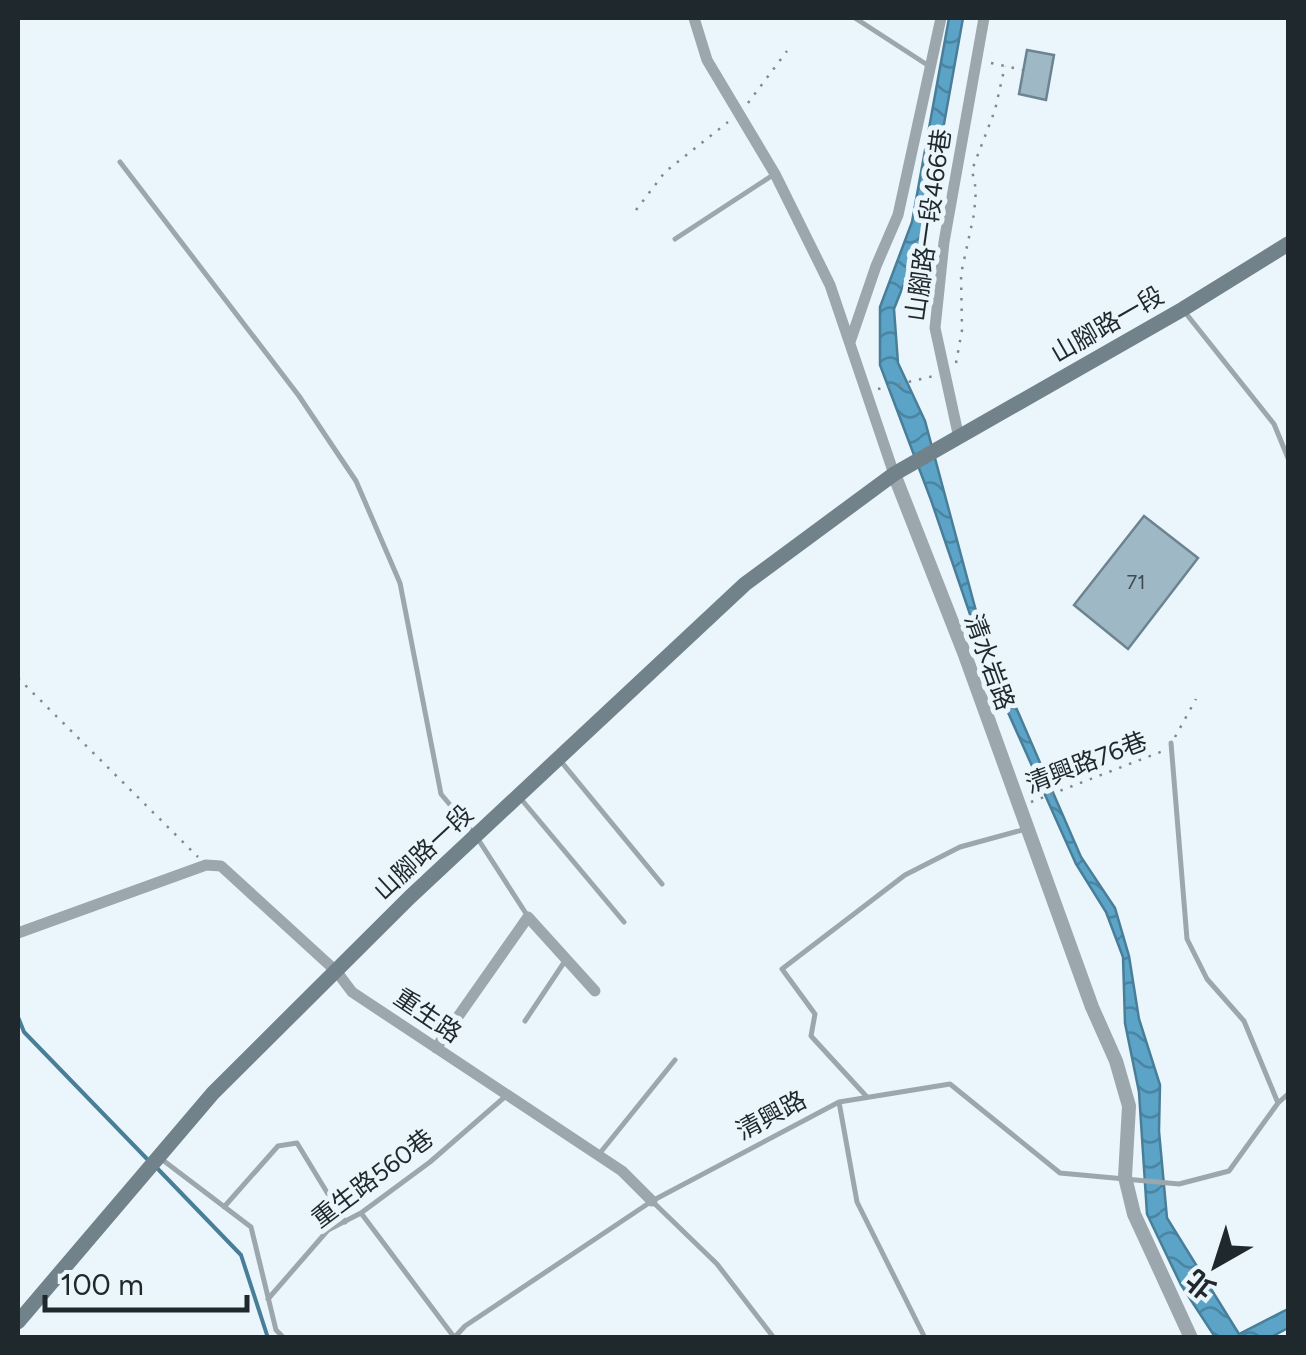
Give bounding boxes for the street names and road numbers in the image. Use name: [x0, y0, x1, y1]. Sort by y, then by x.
street label: 山腳路一段466巷: [900, 127, 956, 323]
street label: 山腳路一段: [1045, 280, 1169, 368]
street label: 清水岩路: [959, 610, 1021, 714]
street label: 清興路76巷: [1021, 725, 1151, 799]
street label: 山腳路一段: [367, 798, 479, 906]
street label: 重生路: [389, 982, 467, 1048]
street label: 清興路: [731, 1084, 811, 1146]
street label: 重生路560巷: [305, 1123, 439, 1233]

